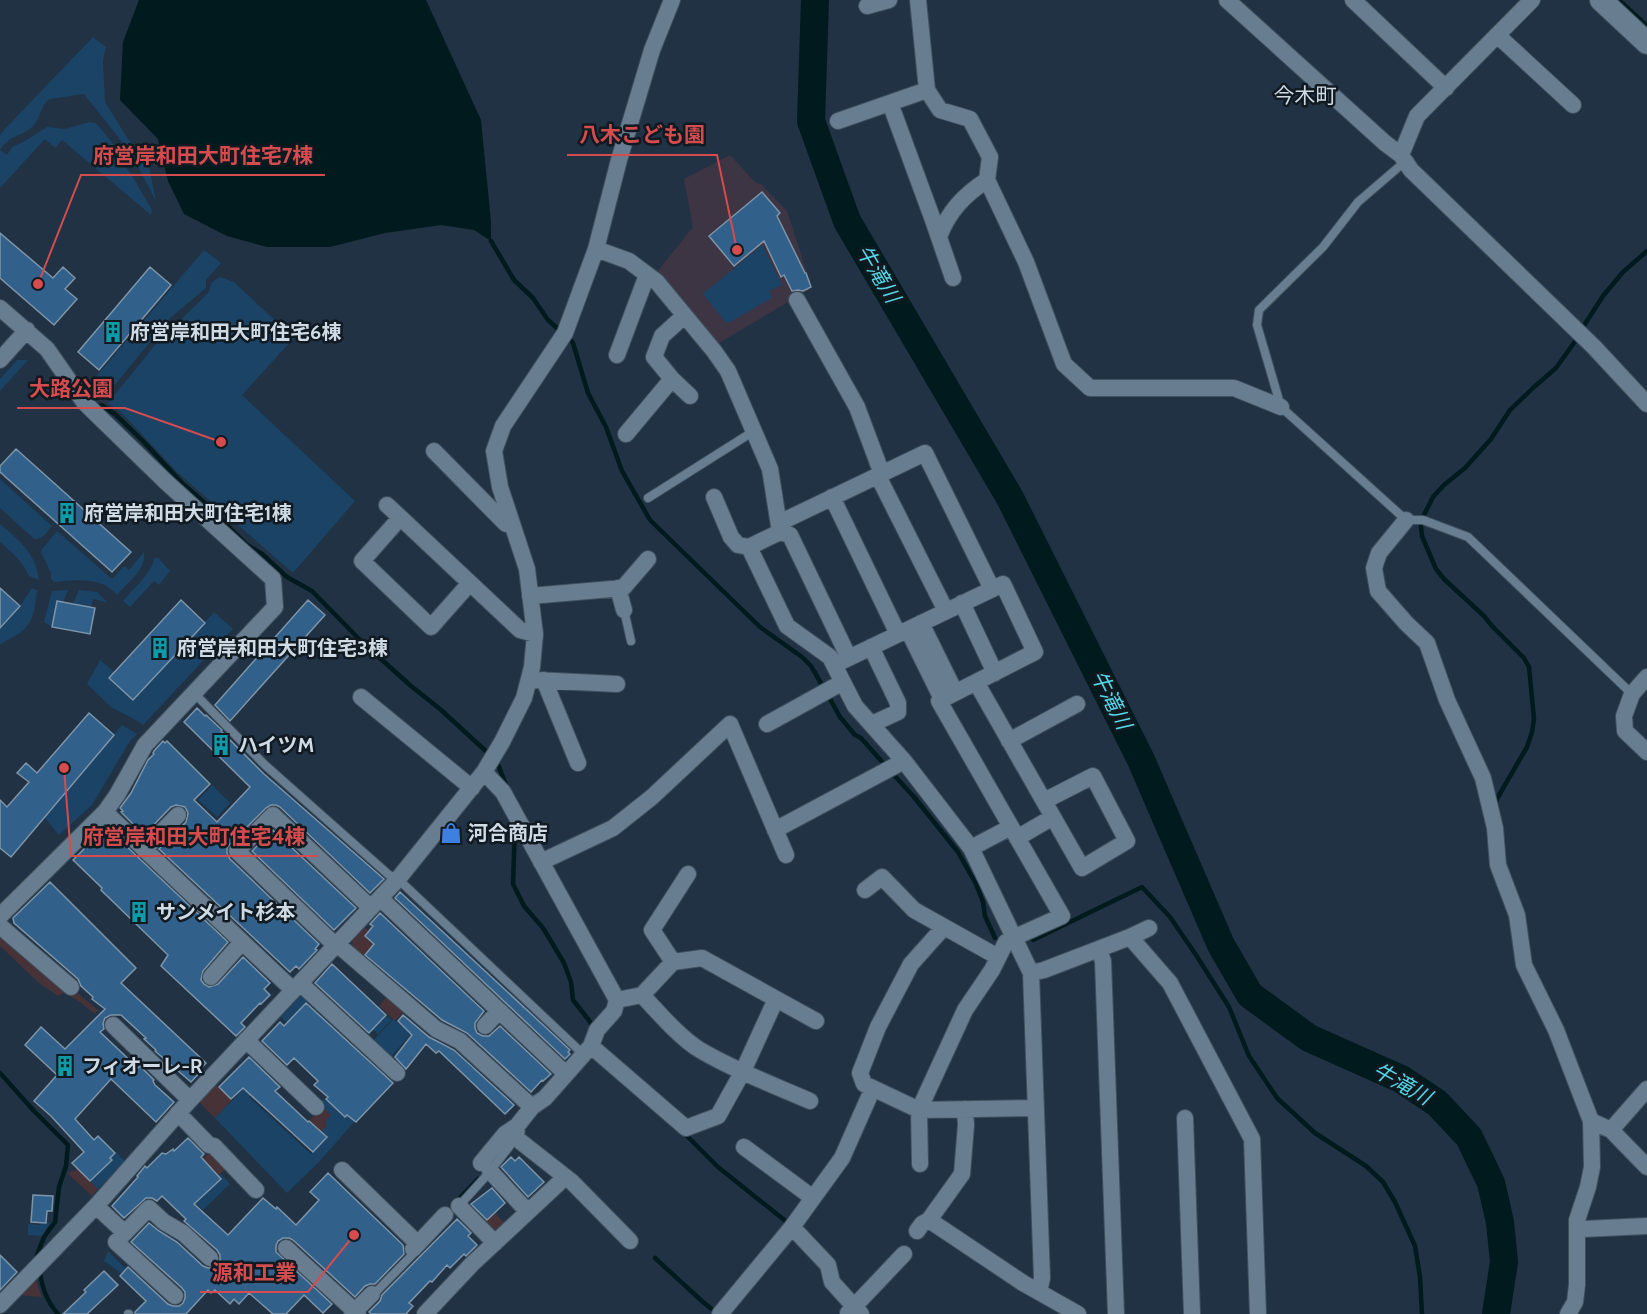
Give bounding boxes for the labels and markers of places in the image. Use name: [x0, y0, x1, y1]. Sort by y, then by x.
callout: 八木こども園: [567, 116, 717, 155]
callout: 府営岸和田大町住宅7棟: [81, 136, 325, 175]
building icon: 府営岸和田大町住宅6棟: [101, 320, 125, 344]
place label: 府営岸和田大町住宅6棟: [130, 320, 341, 344]
callout: 大路公園: [17, 369, 125, 408]
building icon: 府営岸和田大町住宅1棟: [55, 501, 79, 525]
place label: 府営岸和田大町住宅1棟: [84, 501, 291, 525]
building icon: 府営岸和田大町住宅3棟: [148, 636, 172, 660]
place label: 府営岸和田大町住宅3棟: [177, 636, 388, 660]
building icon: ハイツM: [209, 733, 233, 757]
place label: ハイツM: [238, 733, 314, 757]
callout: 府営岸和田大町住宅4棟: [71, 817, 318, 856]
shop icon: 河合商店: [439, 821, 463, 845]
place label: 河合商店: [468, 821, 548, 845]
building icon: サンメイト杉本: [127, 900, 151, 924]
place label: サンメイト杉本: [156, 900, 295, 924]
building icon: フィオーレ-R: [53, 1054, 77, 1078]
place label: フィオーレ-R: [82, 1054, 203, 1078]
callout: 源和工業: [200, 1253, 308, 1292]

